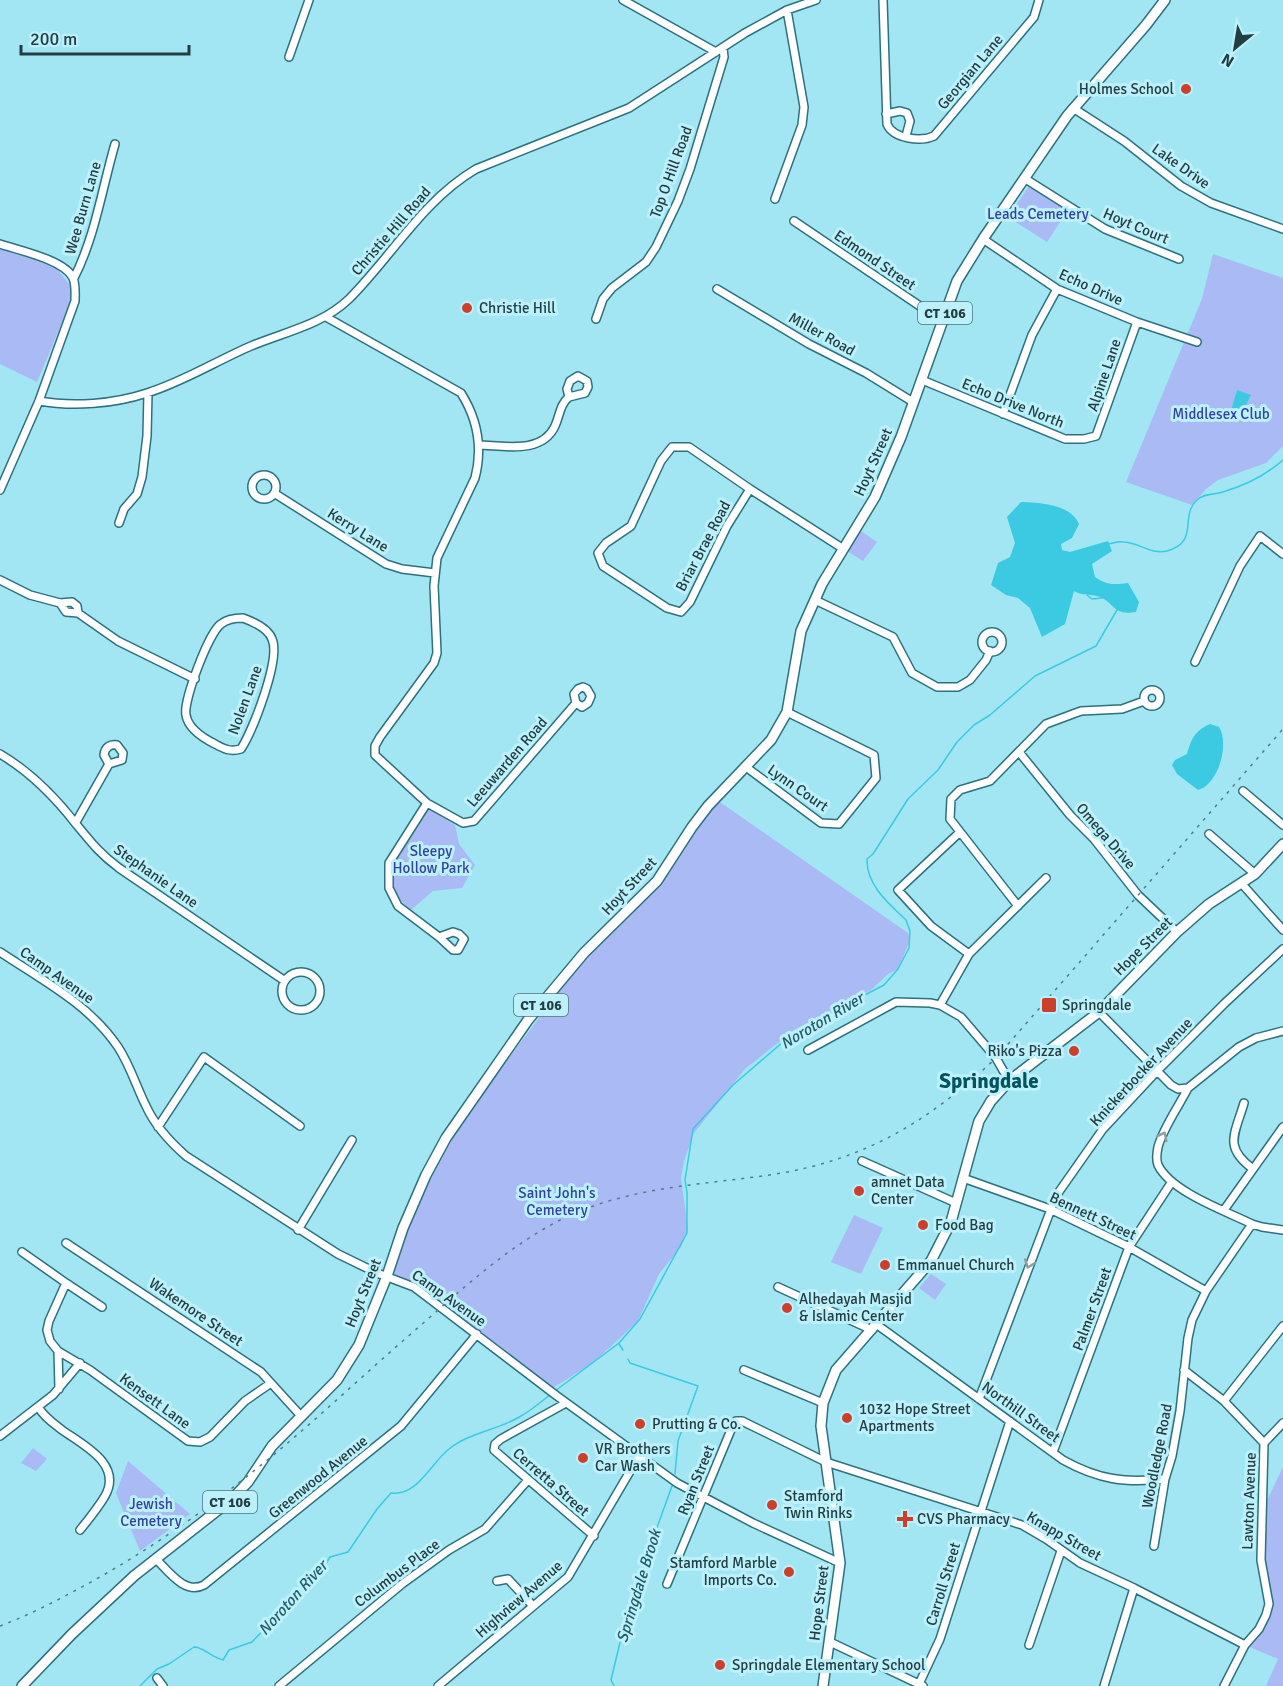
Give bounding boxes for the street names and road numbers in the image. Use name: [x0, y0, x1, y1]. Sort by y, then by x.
street label: Georgian Lane: [933, 31, 1007, 113]
street label: Top O Hill Road: [646, 124, 696, 220]
street label: Lake Drive: [1148, 139, 1214, 193]
street label: Wee Burn Lane: [61, 160, 105, 256]
street label: Christie Hill Road: [347, 183, 435, 279]
street label: Hoyt Court: [1101, 204, 1171, 248]
street label: Edmond Street: [831, 226, 919, 294]
street label: Echo Drive: [1056, 265, 1126, 309]
road number: CT 106: [918, 302, 972, 324]
street label: Miller Road: [786, 308, 858, 360]
street label: Alpine Lane: [1083, 336, 1125, 414]
street label: Echo Drive North: [959, 374, 1067, 432]
street label: Hoyt Street: [850, 425, 896, 499]
street label: Briar Brae Road: [672, 498, 734, 594]
street label: Kerry Lane: [324, 504, 392, 556]
street label: Nolen Lane: [224, 663, 266, 737]
street label: Leeuwarden Road: [463, 713, 551, 811]
street label: Lynn Court: [764, 761, 832, 815]
street label: Omega Drive: [1072, 799, 1140, 873]
street label: Stephanie Lane: [110, 840, 202, 912]
street label: Hoyt Street: [598, 853, 660, 919]
street label: Hope Street: [1110, 913, 1176, 979]
street label: Camp Avenue: [16, 943, 98, 1007]
road number: CT 106: [514, 994, 568, 1016]
street label: Knickerbocker Avenue: [1086, 1014, 1196, 1130]
street label: Bennett Street: [1047, 1188, 1139, 1244]
street label: Hoyt Street: [341, 1256, 385, 1330]
street label: Palmer Street: [1069, 1265, 1115, 1353]
street label: Camp Avenue: [408, 1266, 490, 1330]
street label: Wakemore Street: [146, 1274, 246, 1350]
street label: Kensett Lane: [116, 1369, 194, 1433]
street label: Northill Street: [978, 1378, 1064, 1446]
street label: Woodledge Road: [1138, 1402, 1176, 1510]
street label: Greenwood Avenue: [265, 1432, 371, 1522]
street label: Ryan Street: [674, 1442, 718, 1518]
street label: Cerretta Street: [509, 1444, 593, 1520]
street label: Lawton Avenue: [1238, 1452, 1260, 1550]
road number: CT 106: [203, 1491, 257, 1513]
street label: Knapp Street: [1024, 1507, 1104, 1565]
street label: Columbus Place: [351, 1535, 443, 1611]
street label: Carroll Street: [922, 1540, 964, 1628]
street label: Highview Avenue: [472, 1556, 566, 1642]
street label: Hope Street: [805, 1564, 833, 1642]

